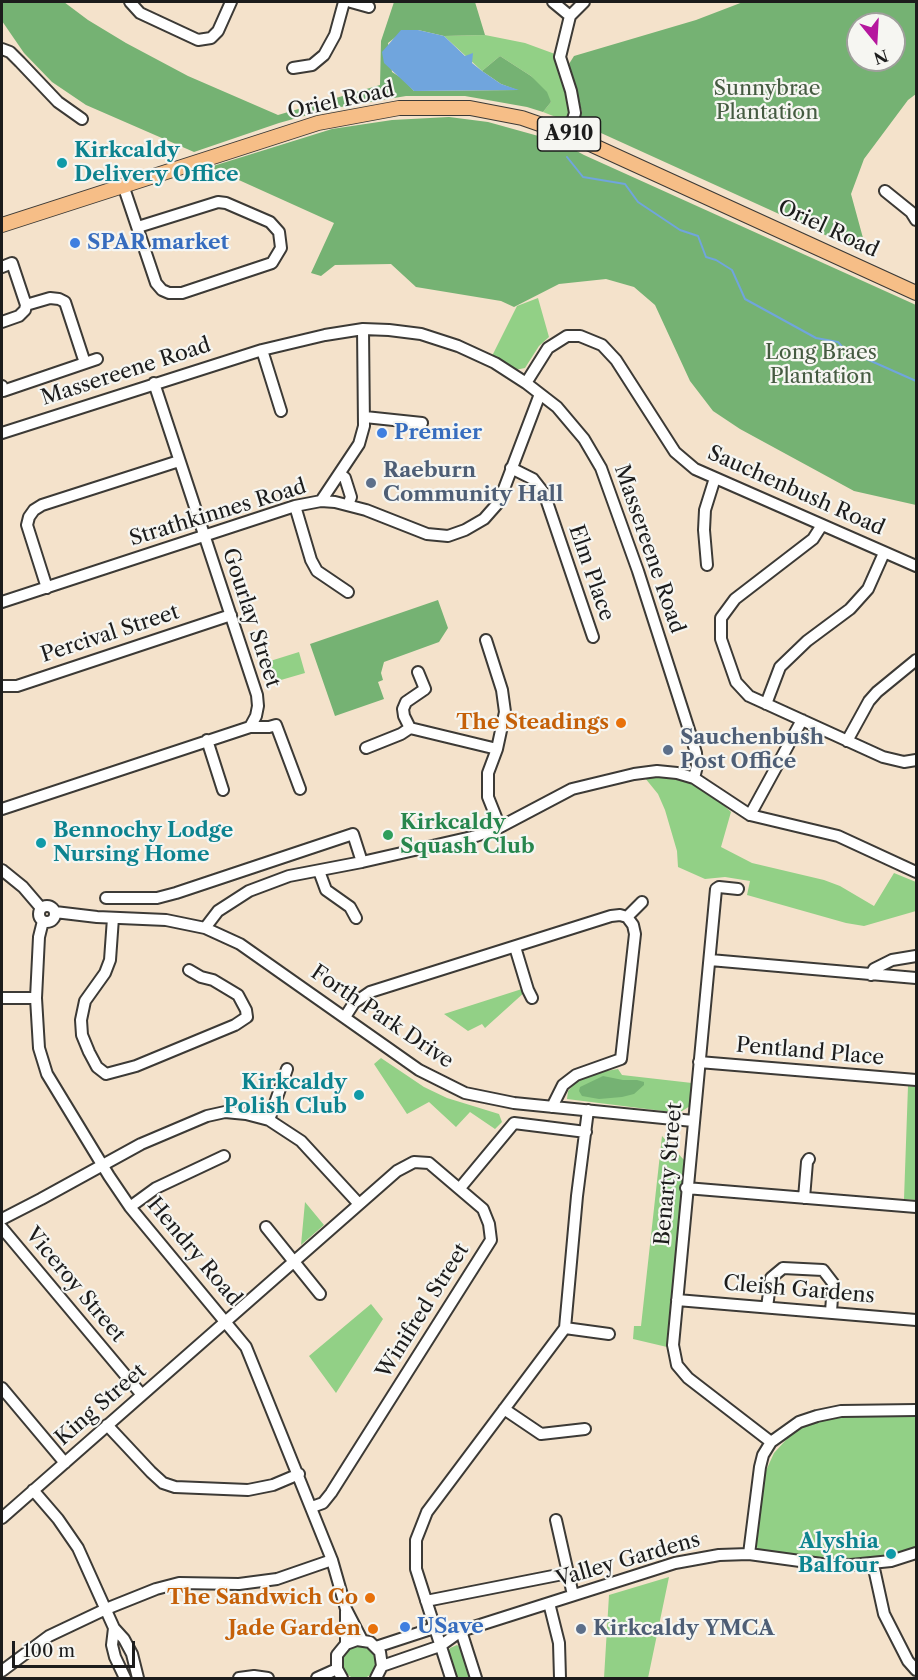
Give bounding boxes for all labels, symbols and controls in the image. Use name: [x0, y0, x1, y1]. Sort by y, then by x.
north arrow: [846, 12, 906, 72]
text: N: [871, 46, 891, 69]
park label: Sunnybrae Plantation: [713, 76, 821, 126]
street label: Oriel Road: [285, 77, 397, 125]
road number: A910: [538, 117, 600, 151]
place label: Kirkcaldy Delivery Office: [74, 138, 238, 188]
marker: Kirkcaldy Delivery Office: [55, 156, 69, 170]
street label: Oriel Road: [774, 195, 882, 263]
place label: SPAR market: [87, 230, 229, 256]
marker: SPAR market: [68, 236, 82, 250]
street label: Massereene Road: [38, 333, 214, 411]
park label: Long Braes Plantation: [765, 340, 877, 390]
place label: Premier: [394, 420, 482, 446]
marker: Premier: [375, 426, 389, 440]
street label: Sauchenbush Road: [704, 441, 888, 541]
place label: Raeburn Community Hall: [383, 458, 563, 508]
street label: Massereene Road: [608, 461, 690, 637]
street label: Strathkinnes Road: [127, 474, 309, 552]
marker: Raeburn Community Hall: [364, 476, 378, 490]
street label: Elm Place: [563, 522, 619, 624]
street label: Gourlay Street: [217, 545, 285, 691]
street label: Percival Street: [38, 600, 182, 668]
place label: The Steadings: [456, 710, 609, 736]
marker: The Steadings: [614, 716, 628, 730]
place label: Sauchenbush Post Office: [680, 725, 824, 775]
marker: Sauchenbush Post Office: [661, 743, 675, 757]
place label: Kirkcaldy Squash Club: [400, 810, 535, 860]
place label: Bennochy Lodge Nursing Home: [53, 818, 233, 868]
marker: Kirkcaldy Squash Club: [381, 828, 395, 842]
marker: Bennochy Lodge Nursing Home: [34, 836, 48, 850]
street label: Forth Park Drive: [306, 960, 458, 1074]
street label: Pentland Place: [735, 1033, 885, 1071]
place label: Kirkcaldy Polish Club: [224, 1070, 347, 1120]
marker: Kirkcaldy Polish Club: [352, 1088, 366, 1102]
street label: Benarty Street: [650, 1101, 688, 1247]
street label: Hendry Road: [142, 1193, 246, 1311]
street label: Viceroy Street: [20, 1223, 130, 1347]
street label: Winifred Street: [371, 1239, 475, 1383]
street label: Cleish Gardens: [722, 1271, 876, 1309]
street label: King Street: [50, 1359, 152, 1451]
street label: Valley Gardens: [553, 1527, 703, 1593]
place label: Alyshia Balfour: [798, 1529, 879, 1579]
marker: Alyshia Balfour: [884, 1547, 898, 1561]
place label: The Sandwich Co: [167, 1585, 358, 1611]
marker: The Sandwich Co: [363, 1591, 377, 1605]
place label: USave: [417, 1614, 484, 1640]
place label: Jade Garden: [228, 1616, 361, 1642]
place label: Kirkcaldy YMCA: [593, 1616, 775, 1642]
marker: USave: [398, 1620, 412, 1634]
marker: Jade Garden: [366, 1622, 380, 1636]
marker: Kirkcaldy YMCA: [574, 1622, 588, 1636]
scale bar: [15, 1629, 138, 1667]
text: 100 m: [23, 1640, 75, 1662]

